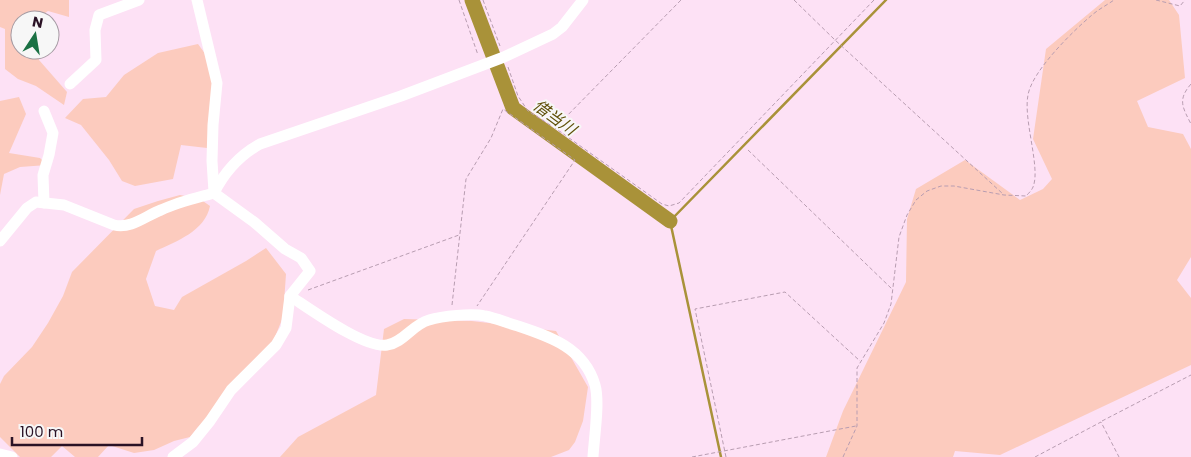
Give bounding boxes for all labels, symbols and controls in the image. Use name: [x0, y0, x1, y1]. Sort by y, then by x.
north arrow: [10, 10, 60, 60]
text: N: [30, 11, 45, 33]
water label: 借当川: [529, 94, 582, 142]
scale bar: [12, 414, 142, 446]
text: 100 m: [20, 421, 63, 442]

